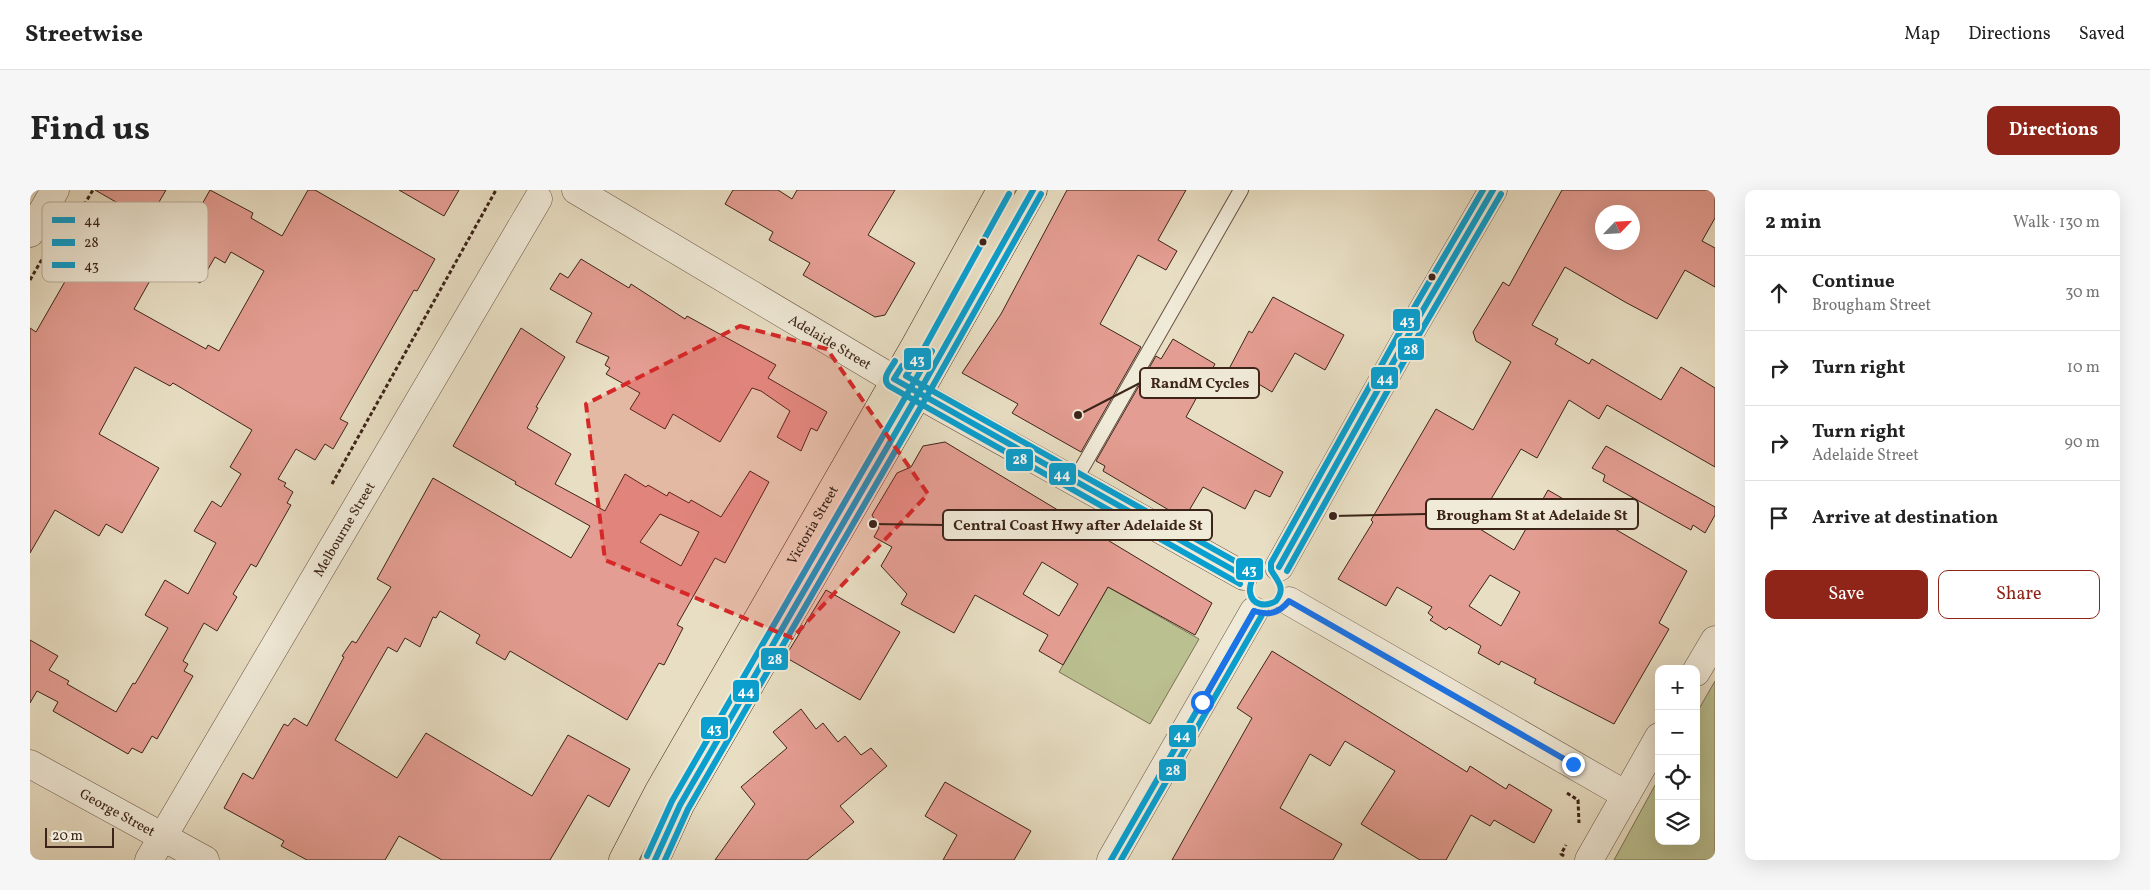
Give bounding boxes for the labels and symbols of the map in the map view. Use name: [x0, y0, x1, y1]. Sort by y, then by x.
legend: [42, 202, 208, 282]
north arrow: [1595, 205, 1640, 250]
text: 44: [84, 212, 101, 231]
text: 28: [84, 234, 99, 253]
unlabelled marker: [978, 237, 988, 247]
text: 43: [84, 257, 99, 276]
unlabelled marker: [1427, 272, 1437, 282]
line badge: 43: [1392, 308, 1421, 332]
street label: Adelaide Street: [784, 311, 875, 375]
text: 43: [1399, 312, 1415, 331]
line badge: 28: [1397, 337, 1425, 361]
text: 28: [1404, 341, 1418, 360]
line badge: 43: [903, 347, 932, 371]
text: 43: [909, 351, 925, 370]
line badge: 44: [1370, 366, 1399, 390]
callout: RandM Cycles: [1140, 368, 1259, 398]
text: 44: [1377, 370, 1394, 389]
text: RandM Cycles: [1151, 374, 1250, 395]
line badge: 28: [1005, 448, 1034, 472]
text: 28: [1013, 451, 1027, 470]
line badge: 44: [1048, 462, 1077, 486]
text: 44: [1054, 466, 1071, 485]
street label: Melbourne Street: [310, 479, 380, 581]
street label: Victoria Street: [783, 482, 844, 568]
callout: Brougham St at Adelaide St: [1426, 499, 1638, 529]
text: Brougham St at Adelaide St: [1436, 506, 1628, 527]
callout: Central Coast Hwy after Adelaide St: [943, 510, 1212, 540]
text: Central Coast Hwy after Adelaide St: [953, 516, 1203, 537]
line badge: 43: [1235, 557, 1264, 581]
text: 43: [1241, 561, 1257, 580]
line badge: 28: [760, 647, 789, 671]
text: 28: [768, 651, 782, 670]
line badge: 44: [732, 679, 760, 703]
text: 44: [738, 683, 755, 702]
route start: [1191, 691, 1214, 714]
line badge: 43: [700, 716, 729, 740]
text: 43: [706, 720, 722, 739]
line badge: 44: [1168, 724, 1197, 748]
text: 44: [1174, 727, 1191, 746]
route end: [1562, 753, 1585, 776]
line badge: 28: [1158, 758, 1187, 782]
text: 28: [1166, 762, 1180, 781]
street label: George Street: [76, 785, 158, 842]
scale bar: [45, 825, 114, 848]

